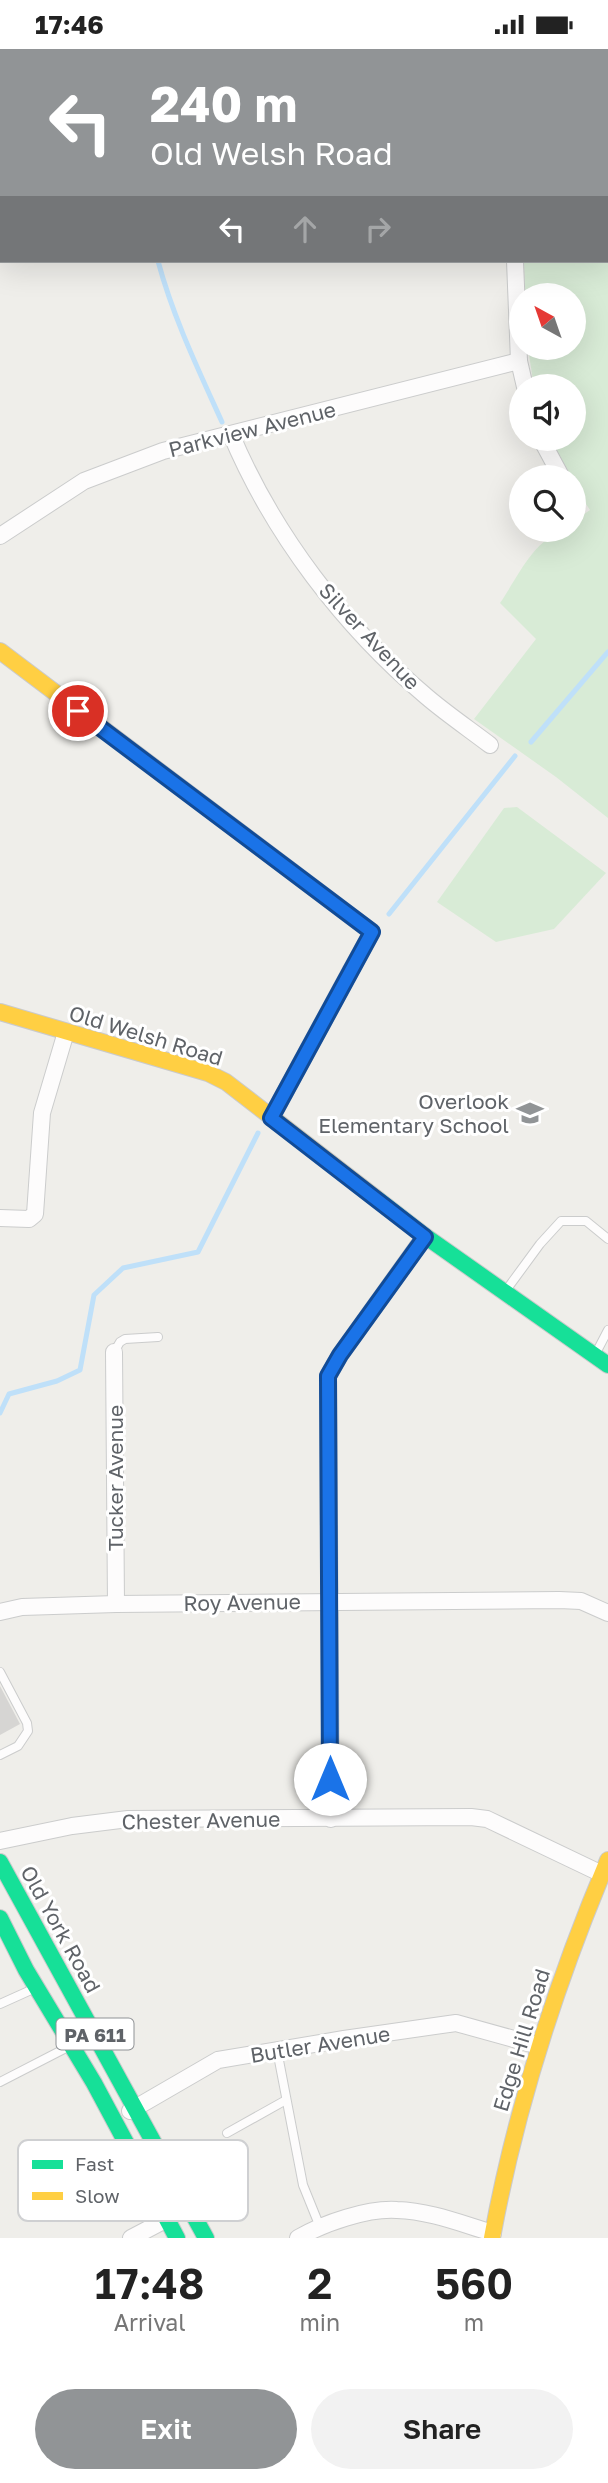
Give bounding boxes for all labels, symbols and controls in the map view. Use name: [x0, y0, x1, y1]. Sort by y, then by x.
text: 17:46: [35, 9, 104, 40]
text: 240 m: [150, 74, 298, 133]
icon: left: [35, 77, 126, 168]
text: Old Welsh Road: [150, 134, 393, 172]
icon: left: [213, 210, 251, 248]
icon: ahead: [286, 210, 324, 248]
icon: right: [359, 210, 397, 248]
north arrow: [509, 283, 586, 361]
map controls: [509, 283, 586, 542]
button: sound: [509, 374, 586, 451]
street label: Parkview Avenue: [166, 396, 338, 462]
button: search: [509, 465, 586, 542]
street label: Silver Avenue: [314, 577, 426, 695]
pin: [48, 681, 108, 741]
icon: arrive: [59, 692, 97, 730]
street label: Old Welsh Road: [66, 999, 226, 1071]
place label: Overlook Elementary School: [318, 1088, 509, 1138]
school or university icon: Overlook Elementary School: [515, 1098, 545, 1128]
street label: Tucker Avenue: [102, 1405, 128, 1551]
street label: Roy Avenue: [183, 1588, 301, 1616]
position arrow: [293, 1742, 367, 1816]
street label: Chester Avenue: [121, 1806, 281, 1834]
street label: Old York Road: [15, 1861, 107, 1997]
street label: Edge Hill Road: [487, 1966, 555, 2114]
road number: PA 611: [56, 2018, 134, 2049]
street label: Butler Avenue: [248, 2020, 392, 2068]
legend: [18, 2140, 248, 2221]
text: Fast: [75, 2152, 114, 2175]
text: Slow: [75, 2184, 120, 2207]
text: 17:48: [95, 2258, 205, 2308]
text: 2: [307, 2258, 332, 2308]
text: 560: [435, 2258, 513, 2308]
text: Arrival: [114, 2308, 186, 2336]
text: min: [299, 2308, 340, 2336]
text: m: [464, 2308, 484, 2336]
button: Exit: [35, 2389, 297, 2469]
button: Share: [311, 2389, 573, 2469]

